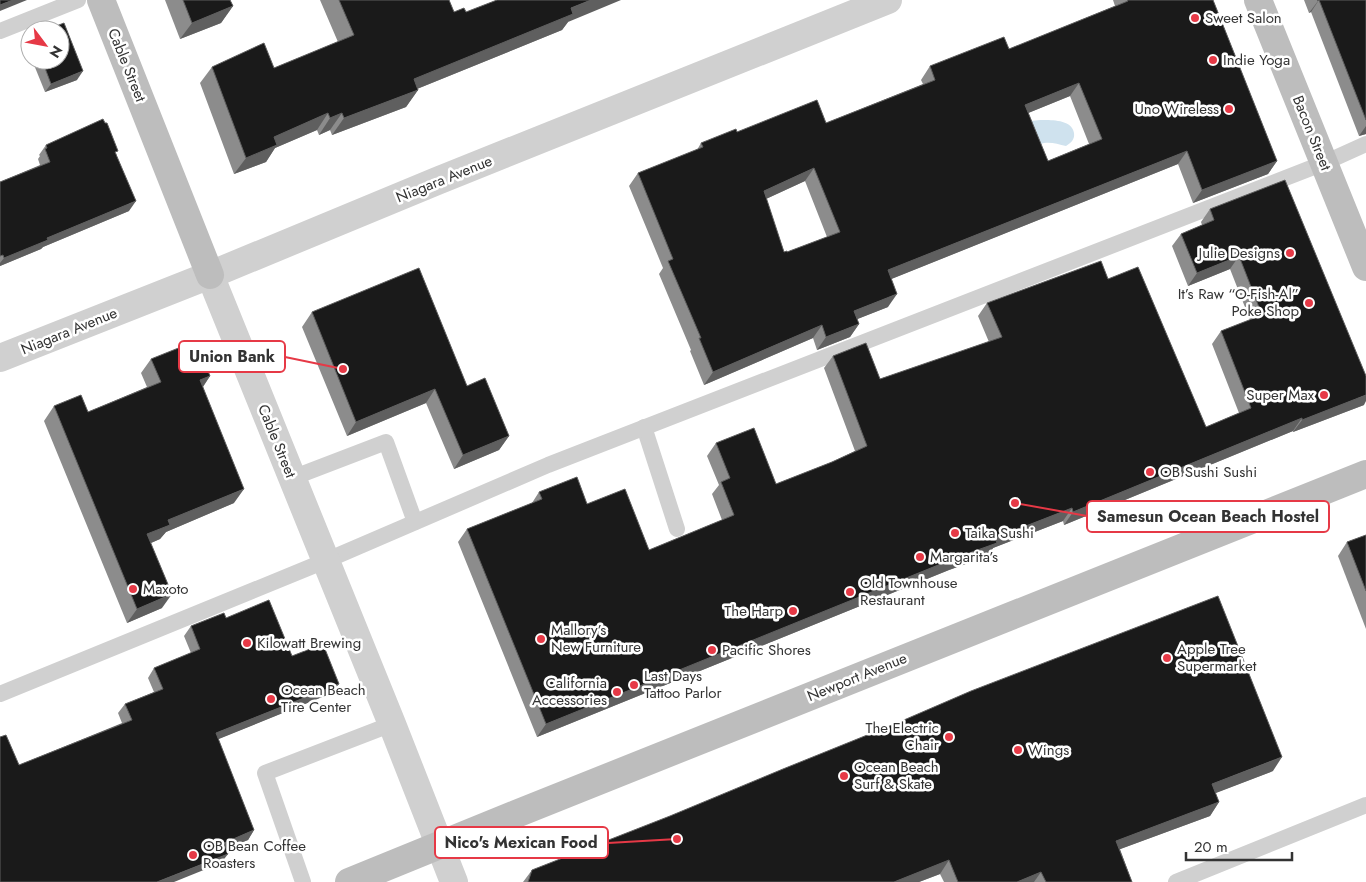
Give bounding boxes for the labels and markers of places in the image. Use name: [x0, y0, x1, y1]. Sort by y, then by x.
place label: Sweet Salon: [1205, 7, 1282, 29]
marker: Sweet Salon: [1189, 12, 1201, 24]
place label: Indie Yoga: [1223, 49, 1290, 71]
marker: Indie Yoga: [1207, 54, 1219, 66]
place label: Uno Wireless: [1134, 98, 1219, 120]
marker: Uno Wireless: [1223, 103, 1235, 115]
place label: Julie Designs: [1197, 242, 1280, 264]
marker: Julie Designs: [1284, 247, 1296, 259]
place label: It’s Raw “O-Fish-Al” Poke Shop: [1178, 283, 1299, 322]
marker: It’s Raw “O-Fish-Al” Poke Shop: [1303, 297, 1315, 309]
callout: Union Bank: [179, 341, 285, 372]
place label: Super Max: [1246, 384, 1315, 406]
marker: Super Max: [1318, 389, 1330, 401]
place label: OB Sushi Sushi: [1160, 461, 1257, 483]
marker: OB Sushi Sushi: [1144, 466, 1156, 478]
callout: Samesun Ocean Beach Hostel: [1087, 501, 1329, 532]
place label: Taika Sushi: [965, 522, 1034, 544]
marker: Taika Sushi: [949, 527, 961, 539]
place label: Margarita’s: [930, 546, 998, 568]
marker: Margarita’s: [914, 551, 926, 563]
place label: Old Townhouse Restaurant: [860, 572, 958, 611]
place label: Maxoto: [143, 578, 188, 600]
marker: Maxoto: [127, 583, 139, 595]
marker: Old Townhouse Restaurant: [844, 586, 856, 598]
place label: The Harp: [724, 600, 783, 622]
marker: The Harp: [787, 605, 799, 617]
place label: Mallory’s New Furniture: [551, 619, 641, 658]
place label: Kilowatt Brewing: [257, 632, 361, 654]
marker: Mallory’s New Furniture: [535, 633, 547, 645]
marker: Kilowatt Brewing: [241, 637, 253, 649]
place label: Apple Tree Supermarket: [1177, 638, 1257, 677]
place label: Pacific Shores: [722, 639, 811, 661]
marker: Pacific Shores: [706, 644, 718, 656]
marker: Apple Tree Supermarket: [1161, 652, 1173, 664]
place label: Last Days Tattoo Parlor: [644, 665, 723, 704]
place label: California Accessories: [532, 672, 607, 711]
place label: Ocean Beach Tire Center: [281, 679, 366, 718]
marker: Last Days Tattoo Parlor: [628, 679, 640, 691]
marker: California Accessories: [611, 686, 623, 698]
marker: Ocean Beach Tire Center: [265, 693, 277, 705]
place label: The Electric Chair: [866, 717, 940, 756]
marker: The Electric Chair: [943, 731, 955, 743]
place label: Wings: [1028, 739, 1069, 761]
marker: Wings: [1012, 744, 1024, 756]
place label: Ocean Beach Surf & Skate: [854, 756, 939, 795]
marker: Ocean Beach Surf & Skate: [838, 770, 850, 782]
callout: Nico's Mexican Food: [435, 827, 608, 858]
place label: OB Bean Coffee Roasters: [203, 835, 306, 874]
marker: OB Bean Coffee Roasters: [187, 849, 199, 861]

